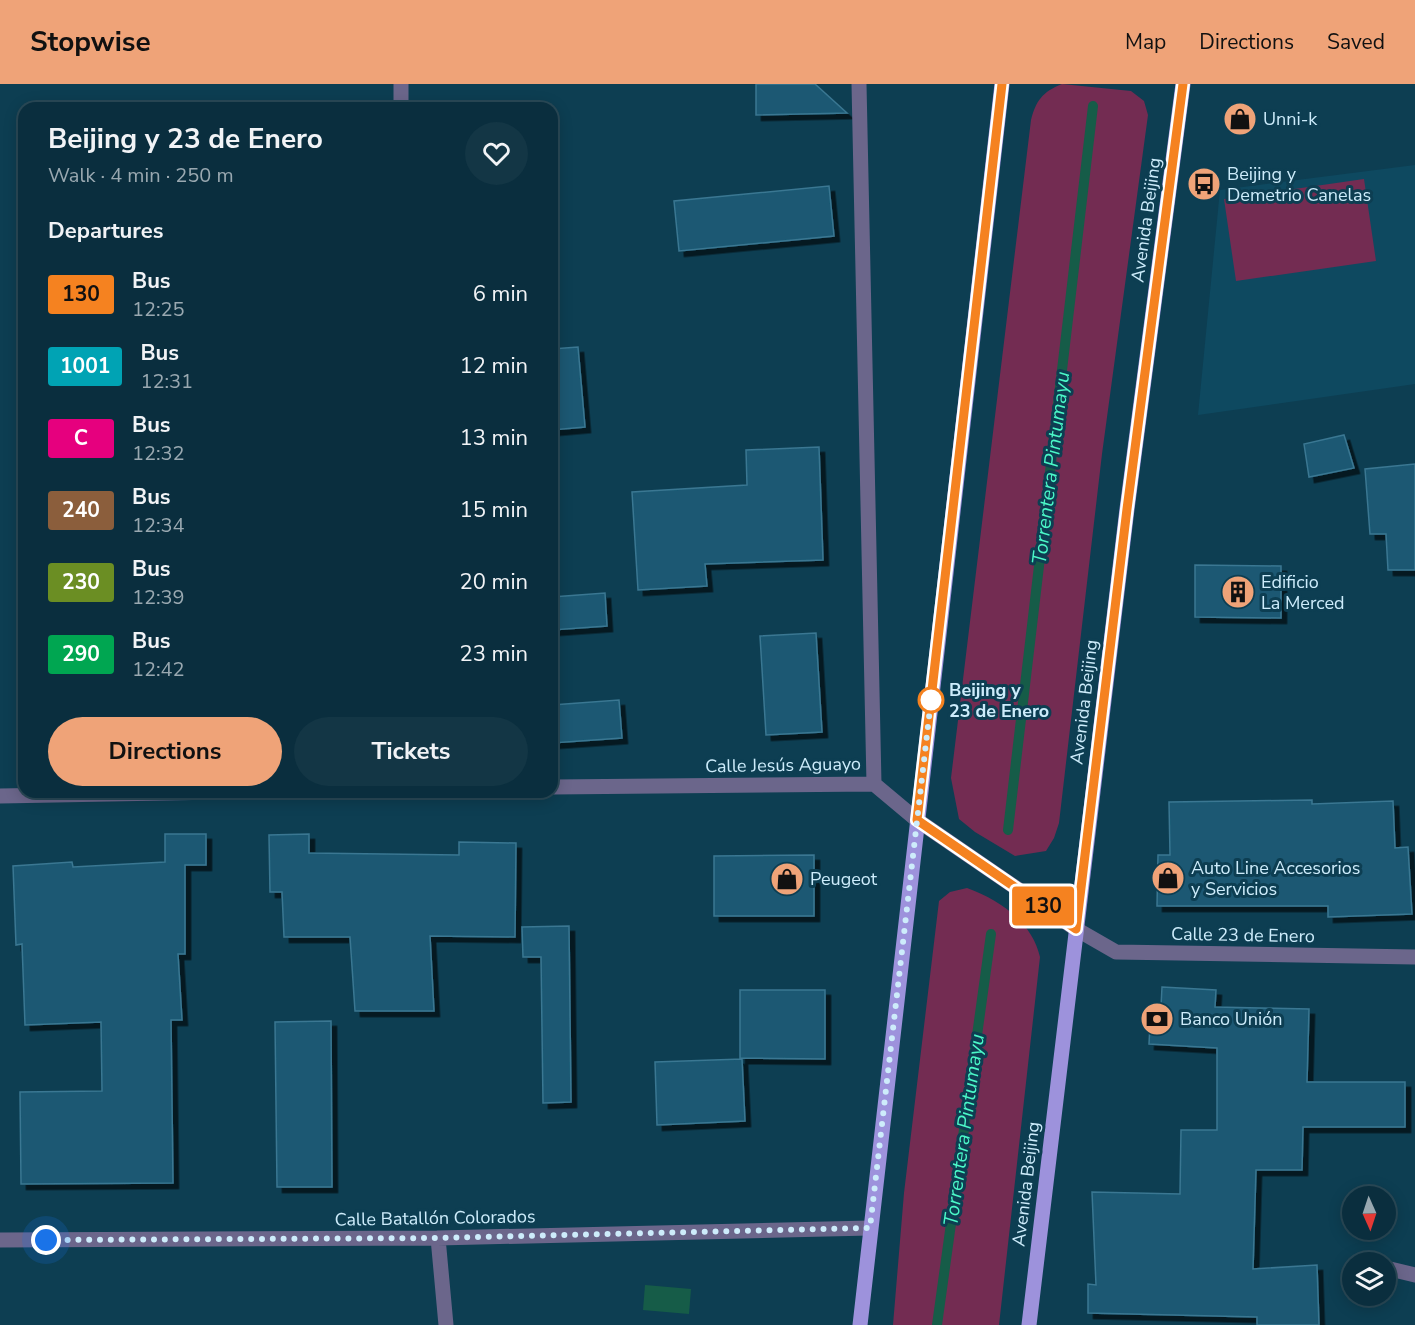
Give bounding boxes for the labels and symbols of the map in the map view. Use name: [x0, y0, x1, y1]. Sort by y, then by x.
shop icon: Unni-k: [1222, 101, 1258, 137]
place label: Unni-k: [1263, 107, 1318, 131]
street label: Avenida Beijing: [1125, 156, 1167, 284]
place label: Beijing y Demetrio Canelas: [1227, 162, 1371, 207]
bus stop icon: Beijing y Demetrio Canelas: [1186, 166, 1222, 202]
water label: Torrentera Pintumayu: [1026, 370, 1076, 566]
place label: Edificio La Merced: [1261, 570, 1344, 615]
building icon: Edificio La Merced: [1220, 574, 1256, 610]
street label: Avenida Beijing: [1064, 638, 1104, 766]
place label: Beijing y 23 de Enero: [949, 678, 1049, 723]
marker: Beijing y 23 de Enero: [918, 687, 944, 713]
street label: Calle Jesús Aguayo: [705, 752, 861, 778]
place label: Auto Line Accesorios y Servicios: [1191, 856, 1360, 901]
shop icon: Auto Line Accesorios y Servicios: [1150, 860, 1186, 896]
shop icon: Peugeot: [769, 861, 805, 897]
place label: Peugeot: [810, 867, 878, 891]
line badge: 130: [1008, 886, 1078, 926]
street label: Calle 23 de Enero: [1171, 922, 1315, 948]
bank icon: Banco Unión: [1139, 1001, 1175, 1037]
place label: Banco Unión: [1180, 1007, 1282, 1031]
water label: Torrentera Pintumayu: [937, 1032, 991, 1228]
street label: Avenida Beijing: [1006, 1120, 1046, 1248]
north arrow: [1342, 1186, 1396, 1240]
street label: Calle Batallón Colorados: [334, 1204, 536, 1232]
your location: [31, 1225, 61, 1255]

